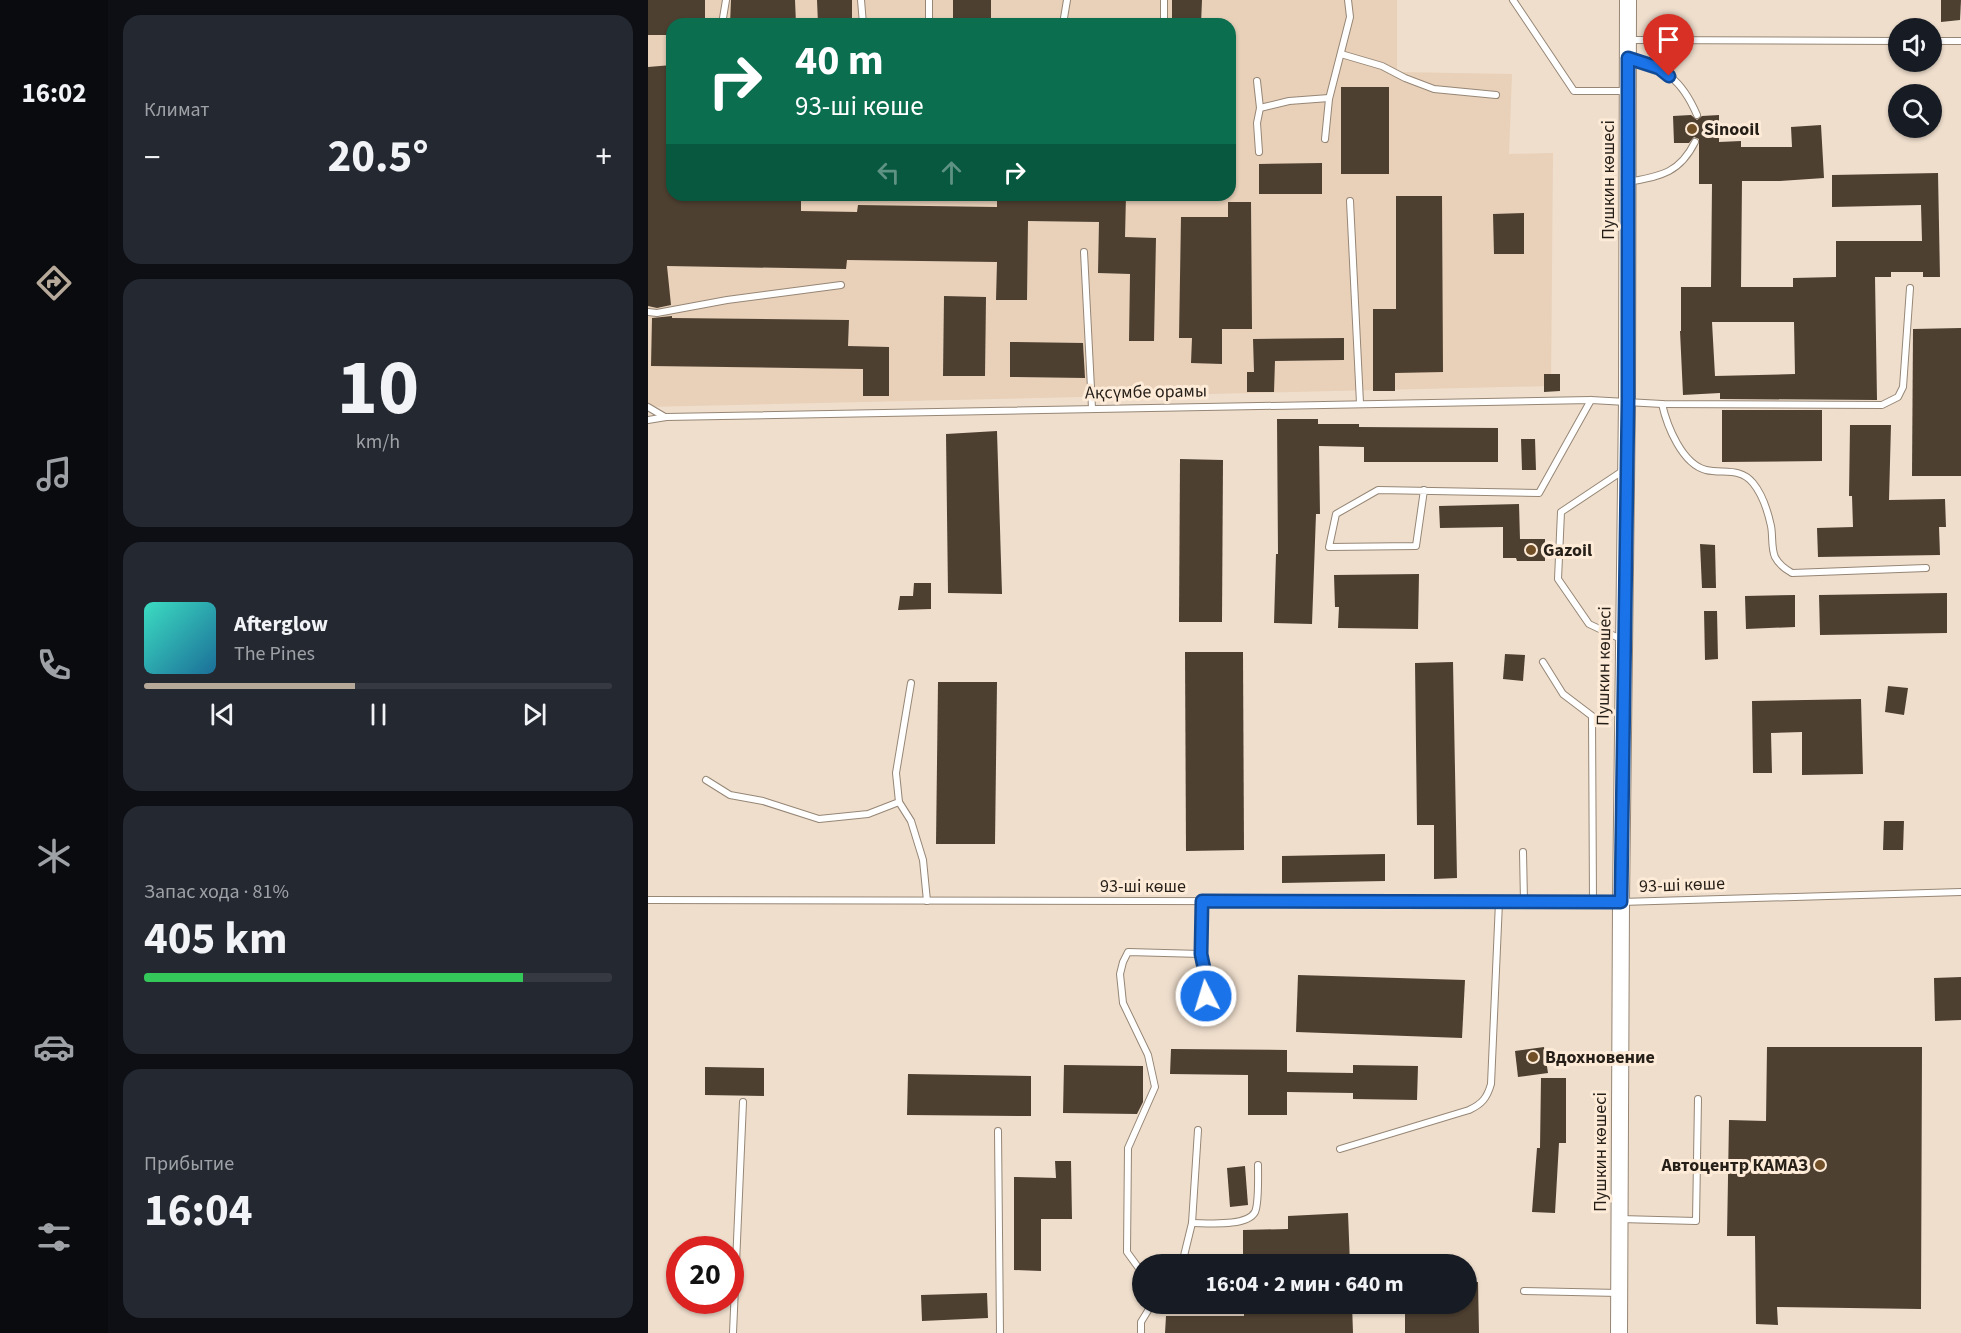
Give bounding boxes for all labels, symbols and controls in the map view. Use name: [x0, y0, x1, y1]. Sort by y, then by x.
pin: [1643, 14, 1694, 76]
map controls: [1888, 18, 1942, 138]
button: sound: [1888, 18, 1942, 72]
icon: arrive: [1652, 23, 1685, 56]
text: 40 m: [795, 31, 884, 91]
icon: right: [696, 42, 774, 120]
text: 16:02: [21, 74, 87, 113]
button: search: [1888, 84, 1942, 138]
text: 93-ші көше: [795, 87, 924, 126]
text: Климат: [144, 96, 210, 124]
place label: Sinooil: [1704, 117, 1759, 142]
street label: Пушкин көшесі: [1596, 120, 1621, 240]
marker: Sinooil: [1685, 122, 1699, 136]
text: 20.5°: [327, 125, 429, 189]
text: −: [144, 134, 160, 181]
text: +: [596, 134, 612, 181]
icon: left: [872, 156, 905, 189]
icon: ahead: [935, 156, 968, 189]
icon: right: [998, 156, 1031, 189]
icon: directions: [33, 262, 75, 304]
text: 10: [337, 333, 419, 444]
street label: Ақсүмбе орамы: [1085, 378, 1207, 406]
text: km/h: [356, 428, 400, 456]
icon: music: [33, 453, 75, 495]
place label: Gazoil: [1543, 538, 1592, 563]
marker: Gazoil: [1524, 543, 1538, 557]
street label: Пушкин көшесі: [1590, 606, 1618, 726]
text: Afterglow: [234, 608, 328, 640]
text: The Pines: [234, 640, 315, 668]
icon: phone: [33, 644, 75, 686]
icon: previous: [206, 698, 239, 731]
icon: pause: [362, 698, 395, 731]
icon: next: [518, 698, 551, 731]
icon: climate: [33, 835, 75, 877]
street label: 93-ші көше: [1639, 871, 1725, 899]
street label: 93-ші көше: [1100, 874, 1186, 899]
text: Запас хода · 81%: [144, 878, 289, 906]
text: 405 km: [144, 907, 288, 971]
position arrow: [1174, 964, 1238, 1028]
icon: car: [33, 1026, 75, 1068]
place label: Вдохновение: [1545, 1045, 1655, 1070]
marker: Вдохновение: [1526, 1050, 1540, 1064]
street label: Пушкин көшесі: [1588, 1092, 1613, 1212]
text: Прибытие: [144, 1150, 234, 1178]
place label: Автоцентр КАМАЗ: [1660, 1153, 1808, 1178]
marker: Автоцентр КАМАЗ: [1813, 1158, 1827, 1172]
text: 16:04: [144, 1179, 253, 1243]
icon: filters: [33, 1216, 75, 1258]
speed limit sign: 20: [666, 1236, 744, 1314]
text: 16:04 · 2 мин · 640 m: [1205, 1268, 1404, 1300]

